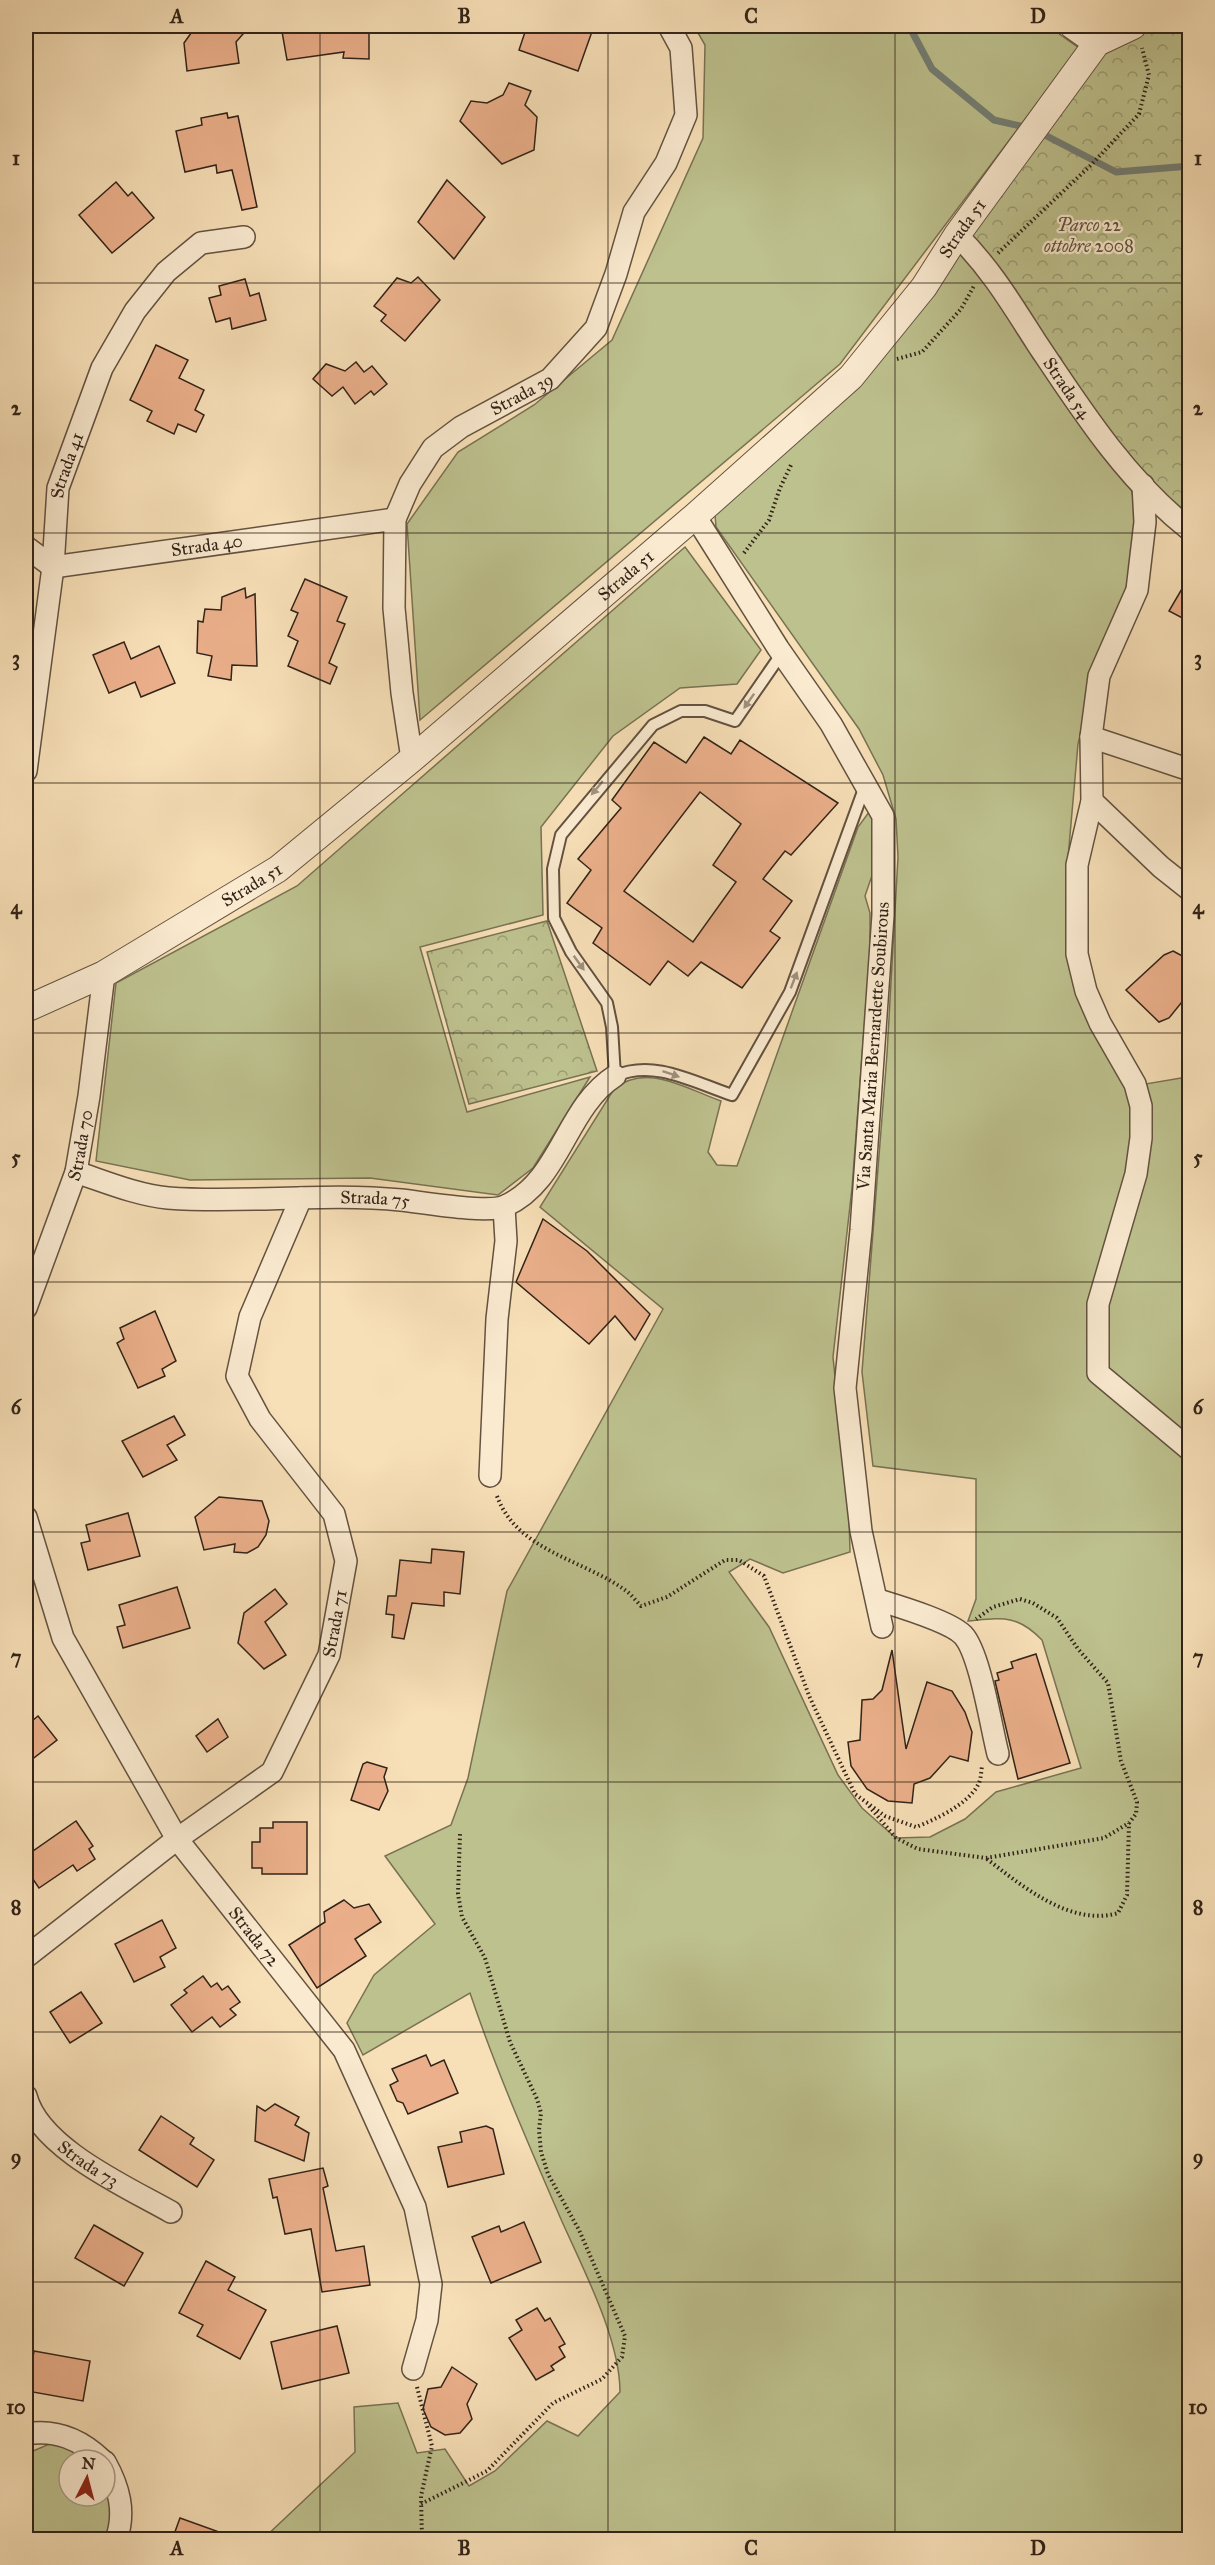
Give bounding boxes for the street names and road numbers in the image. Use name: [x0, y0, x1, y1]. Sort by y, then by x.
street label: Strada 51: [934, 195, 991, 262]
street label: Strada 54: [1038, 353, 1096, 424]
street label: Strada 39: [486, 368, 557, 420]
street label: Strada 41: [46, 429, 88, 499]
street label: Strada 40: [170, 529, 244, 561]
street label: Strada 51: [593, 545, 659, 606]
street label: Strada 51: [217, 858, 286, 912]
street label: Via Santa Maria Bernardette Soubirous: [852, 901, 894, 1192]
street label: Strada 70: [63, 1108, 97, 1184]
street label: Strada 75: [340, 1186, 412, 1212]
street label: Strada 71: [318, 1588, 352, 1659]
street label: Strada 72: [224, 1902, 285, 1971]
street label: Strada 73: [53, 2136, 122, 2192]

